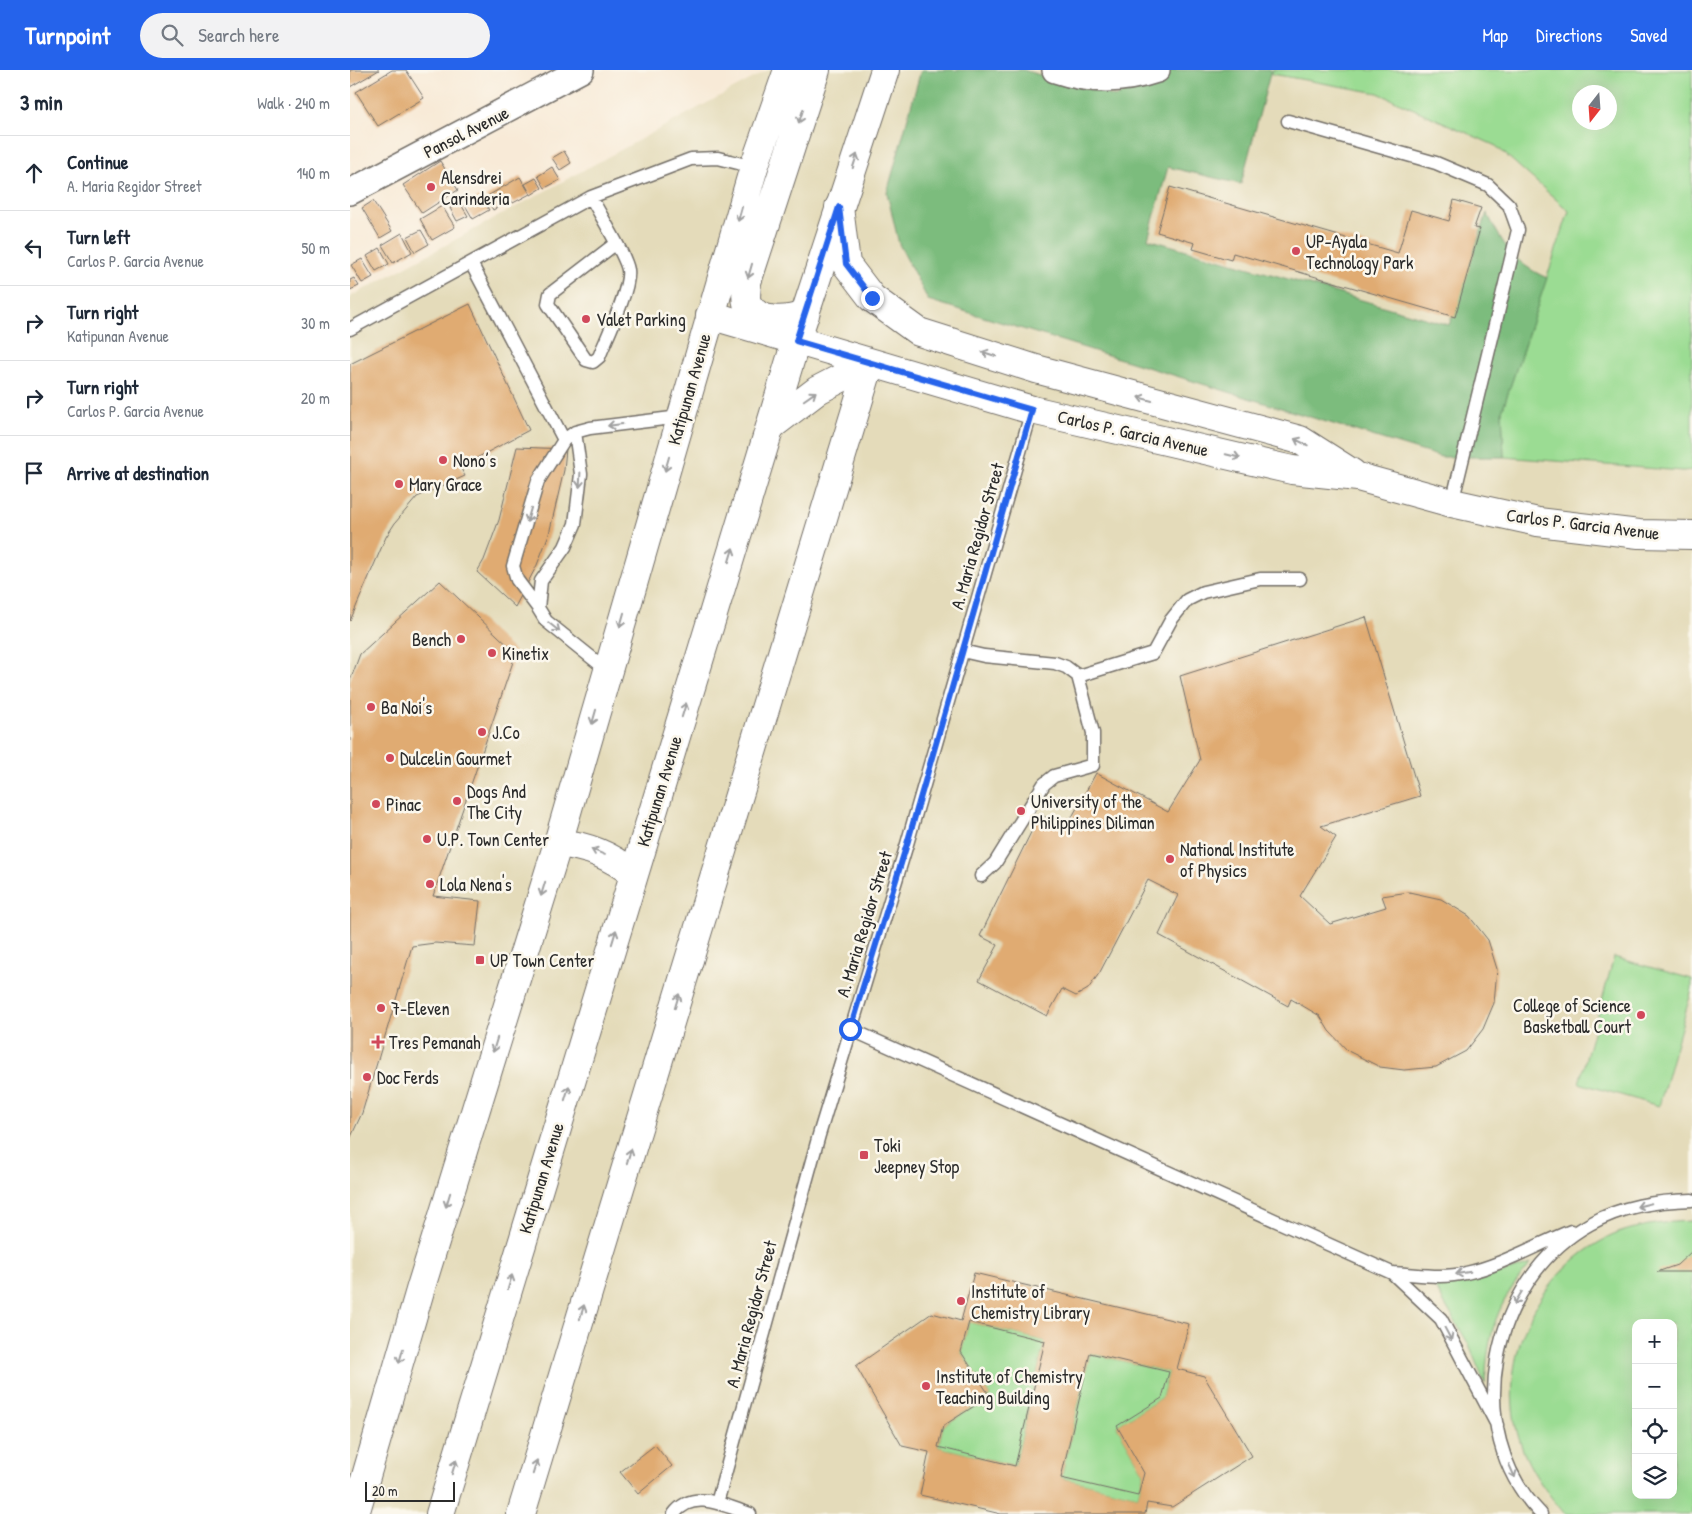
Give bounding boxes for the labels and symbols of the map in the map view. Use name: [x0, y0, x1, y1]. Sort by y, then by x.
north arrow: [1572, 85, 1617, 130]
street label: Pansol Avenue: [419, 100, 513, 164]
one-way arrow: [796, 108, 805, 124]
one-way arrow: [850, 153, 860, 169]
place label: Alensdrei Carinderia: [441, 165, 509, 211]
marker: Alensdrei Carinderia: [425, 181, 437, 193]
one-way arrow: [735, 205, 745, 221]
place label: UP-Ayala Technology Park: [1306, 229, 1414, 275]
marker: UP-Ayala Technology Park: [1290, 245, 1302, 257]
one-way arrow: [745, 262, 754, 278]
route end: [861, 287, 884, 310]
place label: Valet Parking: [596, 307, 686, 332]
marker: Valet Parking: [580, 313, 592, 325]
street label: Katipunan Avenue: [661, 330, 717, 448]
one-way arrow: [981, 349, 997, 358]
one-way arrow: [803, 391, 817, 401]
one-way arrow: [1137, 393, 1153, 403]
street label: Carlos P. Garcia Avenue: [1055, 403, 1211, 463]
one-way arrow: [607, 420, 623, 430]
one-way arrow: [1294, 437, 1309, 447]
place label: Nono’s: [453, 448, 496, 473]
one-way arrow: [1224, 452, 1240, 461]
marker: Nono’s: [437, 454, 449, 466]
one-way arrow: [661, 456, 671, 472]
street label: A. Maria Regidor Street: [944, 459, 1010, 612]
place label: Mary Grace: [409, 472, 482, 497]
one-way arrow: [575, 472, 584, 488]
marker: Mary Grace: [393, 478, 405, 490]
street label: Carlos P. Garcia Avenue: [1505, 502, 1661, 546]
one-way arrow: [524, 507, 533, 523]
one-way arrow: [727, 547, 737, 563]
one-way arrow: [616, 612, 626, 628]
one-way arrow: [547, 621, 560, 632]
place label: Bench: [412, 627, 451, 652]
marker: Bench: [455, 633, 467, 645]
place label: Kinetix: [502, 641, 549, 666]
marker: Kinetix: [486, 647, 498, 659]
place label: Ba Noi's: [381, 695, 432, 720]
marker: Ba Noi's: [365, 701, 377, 713]
one-way arrow: [679, 702, 689, 718]
one-way arrow: [588, 709, 598, 725]
place label: J.Co: [492, 720, 520, 745]
marker: J.Co: [476, 726, 488, 738]
street label: Katipunan Avenue: [630, 732, 688, 850]
place label: Dulcelin Gourmet: [400, 746, 512, 771]
marker: Dulcelin Gourmet: [384, 752, 396, 764]
place label: Dogs And The City: [467, 779, 526, 825]
place label: University of the Philippines Diliman: [1031, 789, 1155, 835]
place label: Pinac: [386, 792, 421, 817]
marker: Dogs And The City: [451, 795, 463, 807]
marker: Pinac: [370, 798, 382, 810]
marker: University of the Philippines Diliman: [1015, 805, 1027, 817]
place label: U.P. Town Center: [437, 827, 549, 852]
marker: U.P. Town Center: [421, 833, 433, 845]
place label: National Institute of Physics: [1180, 837, 1295, 883]
one-way arrow: [591, 847, 606, 856]
street label: A. Maria Regidor Street: [830, 847, 898, 1000]
marker: National Institute of Physics: [1164, 853, 1176, 865]
place label: Lola Nena's: [440, 872, 512, 897]
marker: Lola Nena's: [424, 878, 436, 890]
one-way arrow: [538, 881, 548, 897]
one-way arrow: [610, 930, 620, 946]
place label: UP Town Center: [490, 948, 595, 973]
marker: UP Town Center: [474, 954, 486, 966]
one-way arrow: [672, 993, 682, 1009]
place label: College of Science Basketball Court: [1513, 993, 1632, 1039]
place label: 7-Eleven: [391, 996, 450, 1021]
marker: 7-Eleven: [375, 1002, 387, 1014]
marker: College of Science Basketball Court: [1635, 1009, 1647, 1021]
route start: [839, 1018, 862, 1041]
place label: Tres Pemanah: [389, 1030, 481, 1055]
marker: Tres Pemanah: [371, 1035, 385, 1049]
one-way arrow: [490, 1036, 500, 1052]
place label: Doc Ferds: [377, 1065, 439, 1090]
marker: Doc Ferds: [361, 1071, 373, 1083]
one-way arrow: [563, 1085, 573, 1101]
street label: Katipunan Avenue: [512, 1119, 570, 1237]
place label: Toki Jeepney Stop: [874, 1133, 959, 1179]
one-way arrow: [625, 1149, 635, 1165]
marker: Toki Jeepney Stop: [858, 1149, 870, 1161]
one-way arrow: [442, 1192, 452, 1208]
one-way arrow: [1636, 1201, 1652, 1210]
street label: A. Maria Regidor Street: [719, 1237, 783, 1390]
one-way arrow: [1455, 1268, 1471, 1278]
one-way arrow: [506, 1274, 516, 1290]
place label: Institute of Chemistry Library: [971, 1279, 1091, 1325]
one-way arrow: [1512, 1291, 1522, 1305]
marker: Institute of Chemistry Library: [955, 1295, 967, 1307]
one-way arrow: [578, 1304, 588, 1320]
one-way arrow: [1444, 1326, 1454, 1341]
one-way arrow: [396, 1347, 406, 1363]
place label: Institute of Chemistry Teaching Building: [936, 1364, 1083, 1410]
marker: Institute of Chemistry Teaching Building: [920, 1380, 932, 1392]
one-way arrow: [450, 1460, 460, 1476]
one-way arrow: [530, 1460, 540, 1476]
one-way arrow: [1508, 1463, 1518, 1478]
scale bar: [365, 1479, 455, 1502]

